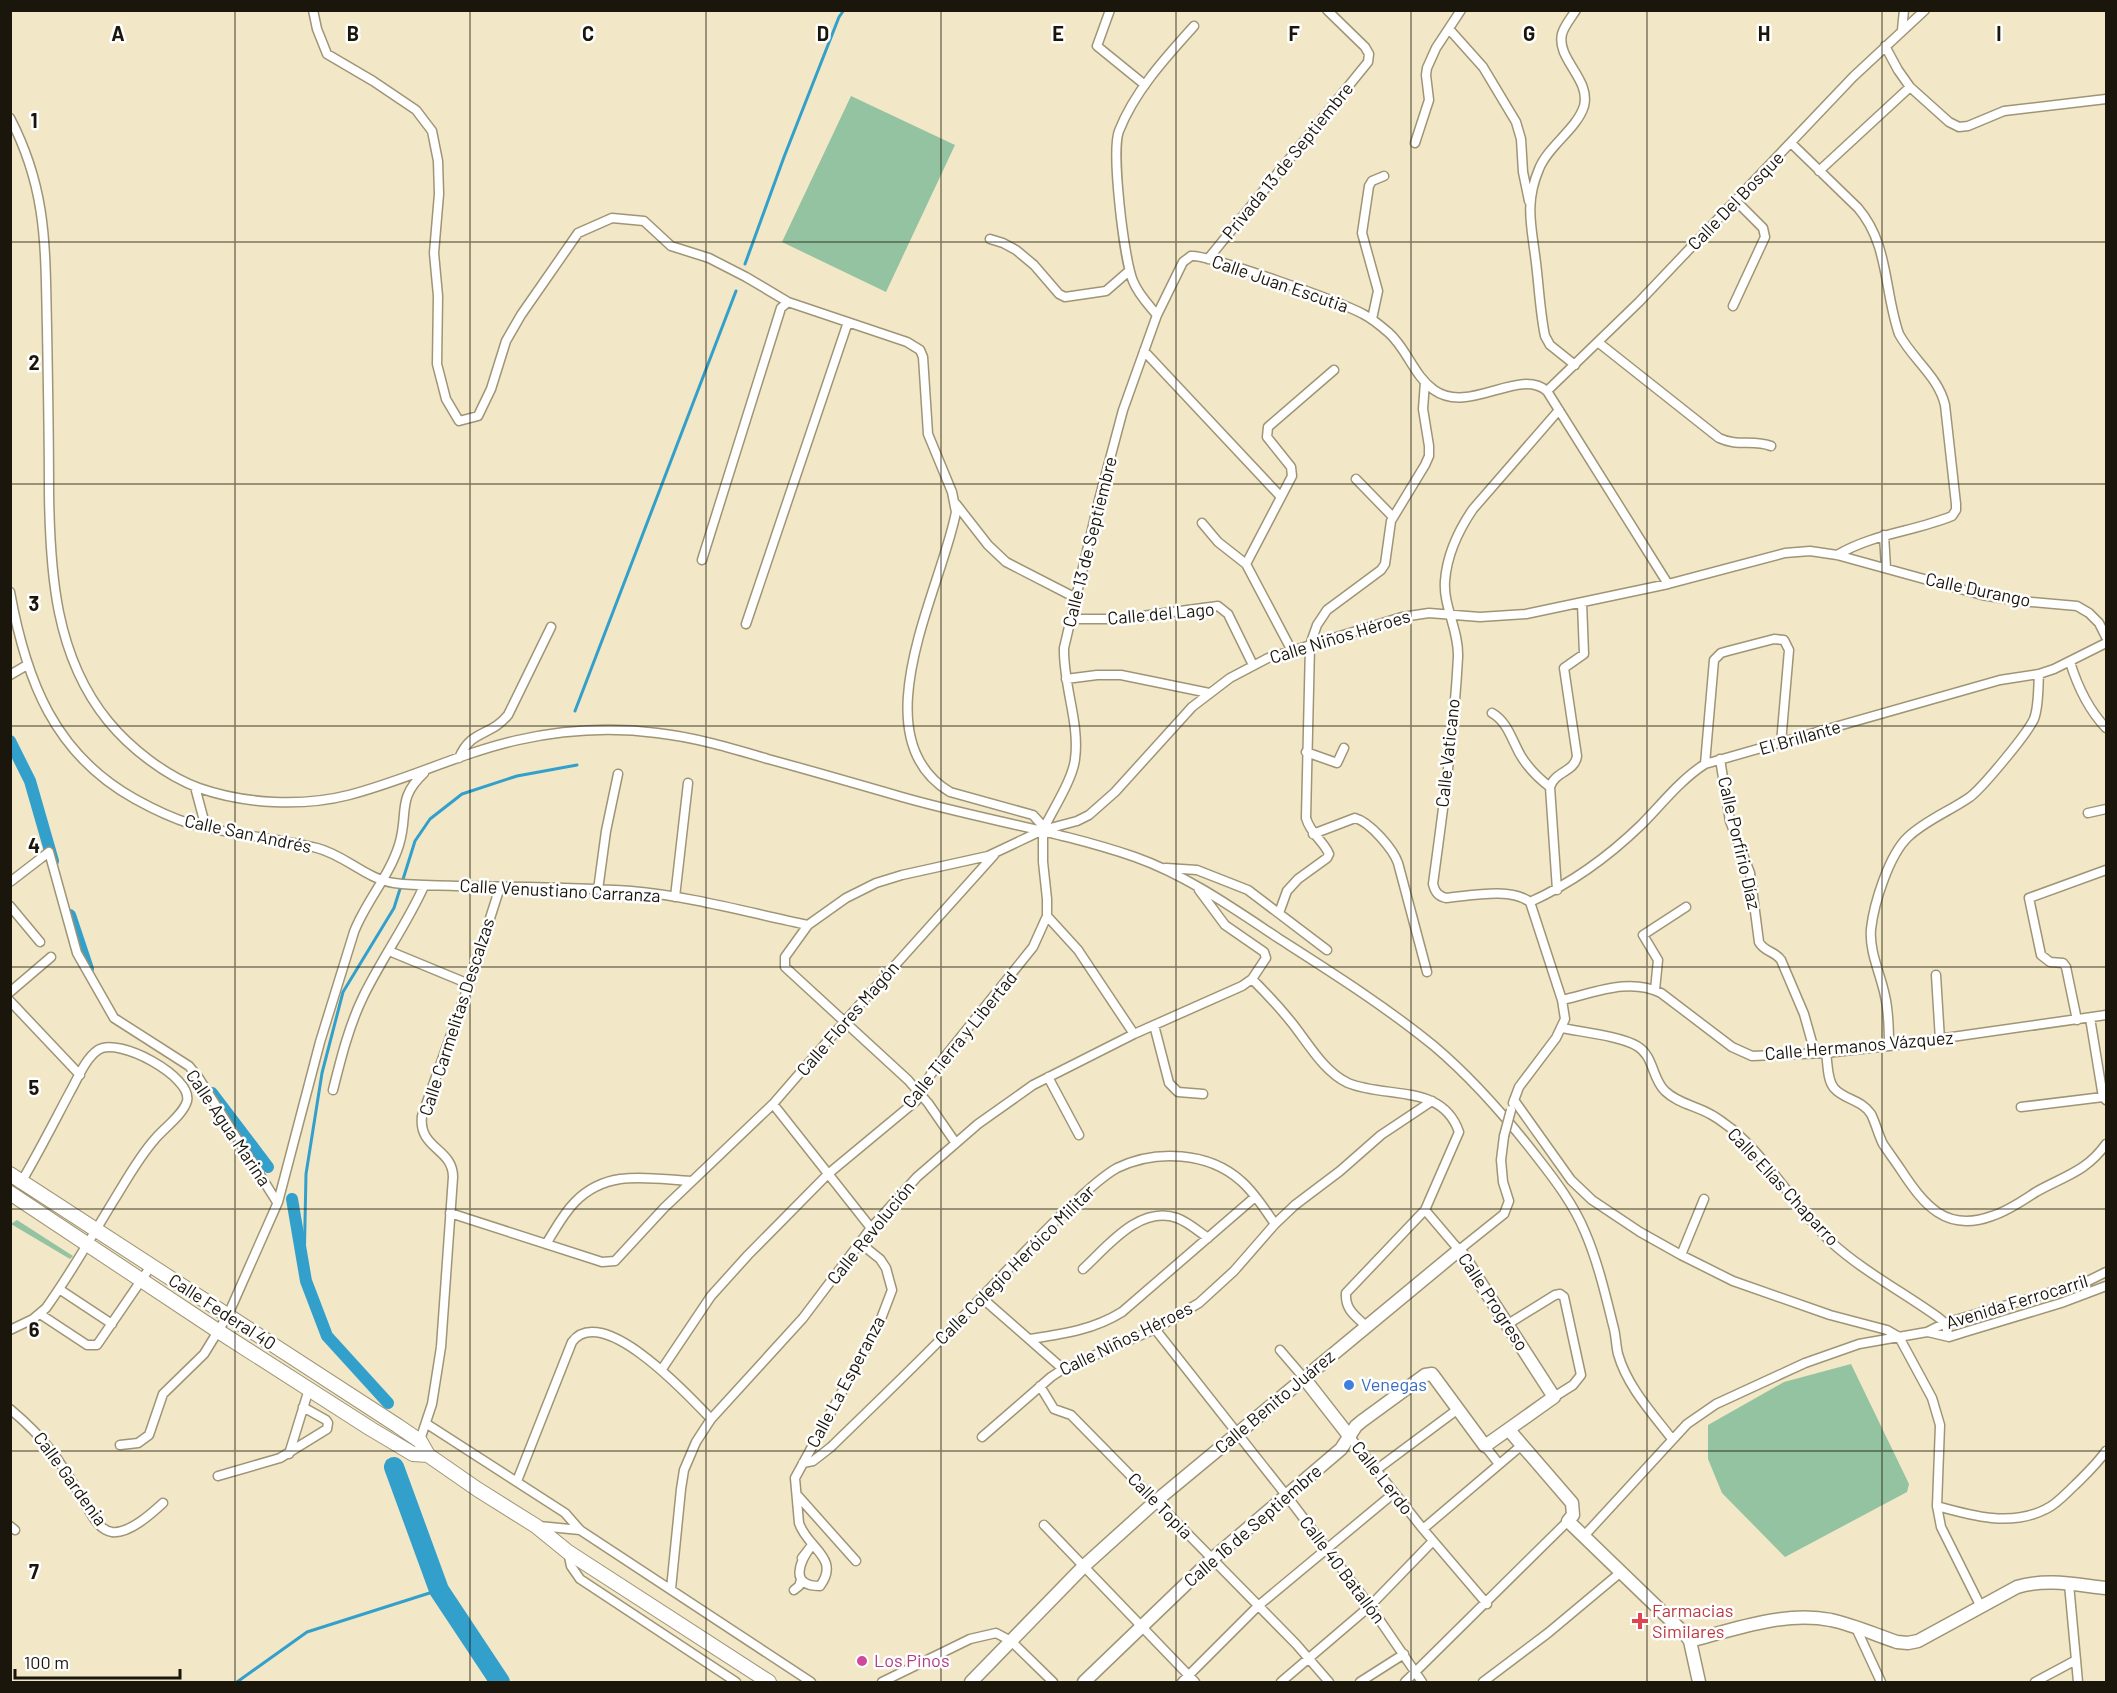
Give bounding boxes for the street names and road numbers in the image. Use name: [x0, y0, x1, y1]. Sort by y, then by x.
street label: Privada 13 de Septiembre: [1217, 77, 1357, 243]
street label: Calle Del Bosque: [1683, 146, 1788, 254]
street label: Calle Juan Escutia: [1209, 249, 1351, 317]
street label: Calle 13 de Septiembre: [1057, 454, 1121, 629]
street label: Calle Durango: [1924, 567, 2033, 611]
street label: Calle del Lago: [1106, 597, 1215, 629]
street label: Calle Niños Héroes: [1267, 604, 1413, 668]
street label: Calle Vaticano: [1430, 697, 1464, 808]
street label: El Brillante: [1756, 715, 1843, 759]
street label: Calle Porfirio Díaz: [1714, 774, 1766, 911]
street label: Calle San Andrés: [183, 809, 314, 857]
street label: Calle Venustiano Carranza: [459, 874, 661, 906]
street label: Calle Carmelitas Descalzas: [414, 915, 498, 1118]
street label: Calle Flores Magón: [791, 956, 903, 1080]
street label: Calle Tierra y Libertad: [897, 966, 1021, 1112]
street label: Calle Hermanos Vázquez: [1764, 1026, 1954, 1064]
street label: Calle Agua Marina: [182, 1065, 276, 1190]
street label: Calle Elías Chaparro: [1723, 1123, 1844, 1250]
street label: Calle Revolución: [822, 1176, 919, 1289]
street label: Calle Colegio Heróico Militar: [930, 1180, 1099, 1349]
street label: Calle Progreso: [1454, 1248, 1534, 1355]
street label: Calle Federal 40: [165, 1268, 280, 1354]
street label: Avenida Ferrocarril: [1943, 1269, 2090, 1333]
street label: Calle Niños Héroes: [1055, 1296, 1196, 1380]
street label: Calle La Esperanza: [801, 1312, 889, 1451]
street label: Calle Benito Juárez: [1210, 1345, 1339, 1458]
street label: Calle Gardenia: [29, 1427, 112, 1530]
street label: Calle Lerdo: [1347, 1436, 1418, 1519]
street label: Calle 16 de Septiembre: [1179, 1459, 1326, 1591]
street label: Calle Topia: [1124, 1467, 1198, 1543]
street label: Calle 40 Batallón: [1295, 1511, 1390, 1627]

